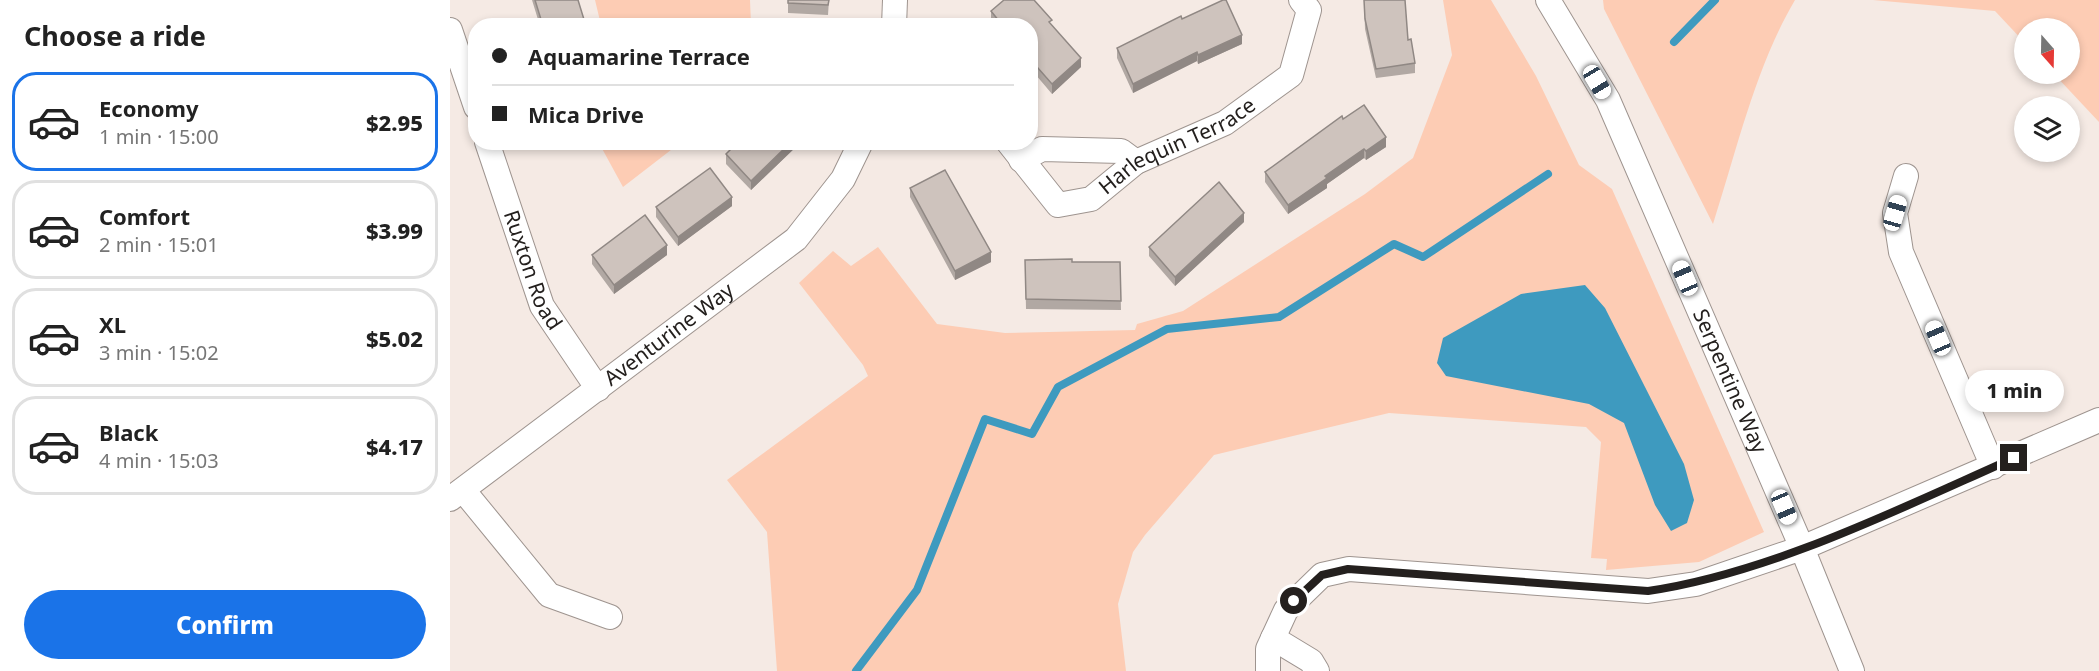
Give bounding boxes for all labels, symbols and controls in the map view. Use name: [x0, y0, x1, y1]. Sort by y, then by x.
text: Choose a ride: [24, 17, 206, 54]
north arrow: [2014, 18, 2080, 84]
map controls: [2014, 18, 2080, 162]
text: Aquamarine Terrace: [528, 41, 750, 71]
car: [1580, 62, 1614, 102]
street label: Harlequin Terrace: [1092, 91, 1261, 200]
text: Economy: [99, 93, 198, 123]
icon: car: [27, 95, 81, 149]
button: layers: [2014, 96, 2080, 162]
text: Mica Drive: [528, 99, 644, 129]
text: $2.95: [366, 107, 423, 137]
text: 1 min · 15:00: [99, 123, 219, 150]
car: [1881, 193, 1909, 233]
text: Comfort: [99, 201, 190, 231]
icon: car: [27, 203, 81, 257]
street label: Ruxton Road: [498, 206, 569, 335]
text: $3.99: [366, 215, 423, 245]
text: 2 min · 15:01: [99, 231, 219, 258]
car: [1670, 258, 1700, 298]
street label: Aventurine Way: [598, 276, 739, 392]
street label: Serpentine Way: [1687, 304, 1774, 458]
text: XL: [99, 309, 126, 339]
icon: car: [27, 311, 81, 365]
car: [1923, 318, 1953, 358]
text: $5.02: [366, 323, 423, 353]
text: 3 min · 15:02: [99, 339, 219, 366]
callout: 1 min: [1964, 371, 2064, 413]
text: 1 min: [1987, 377, 2042, 404]
text: Black: [99, 417, 158, 447]
icon: car: [27, 419, 81, 473]
text: $4.17: [366, 431, 423, 461]
route end: [2000, 444, 2027, 471]
text: 4 min · 15:03: [99, 447, 219, 474]
car: [1769, 487, 1799, 527]
route start: [1280, 587, 1307, 614]
button: Confirm: [24, 590, 426, 659]

